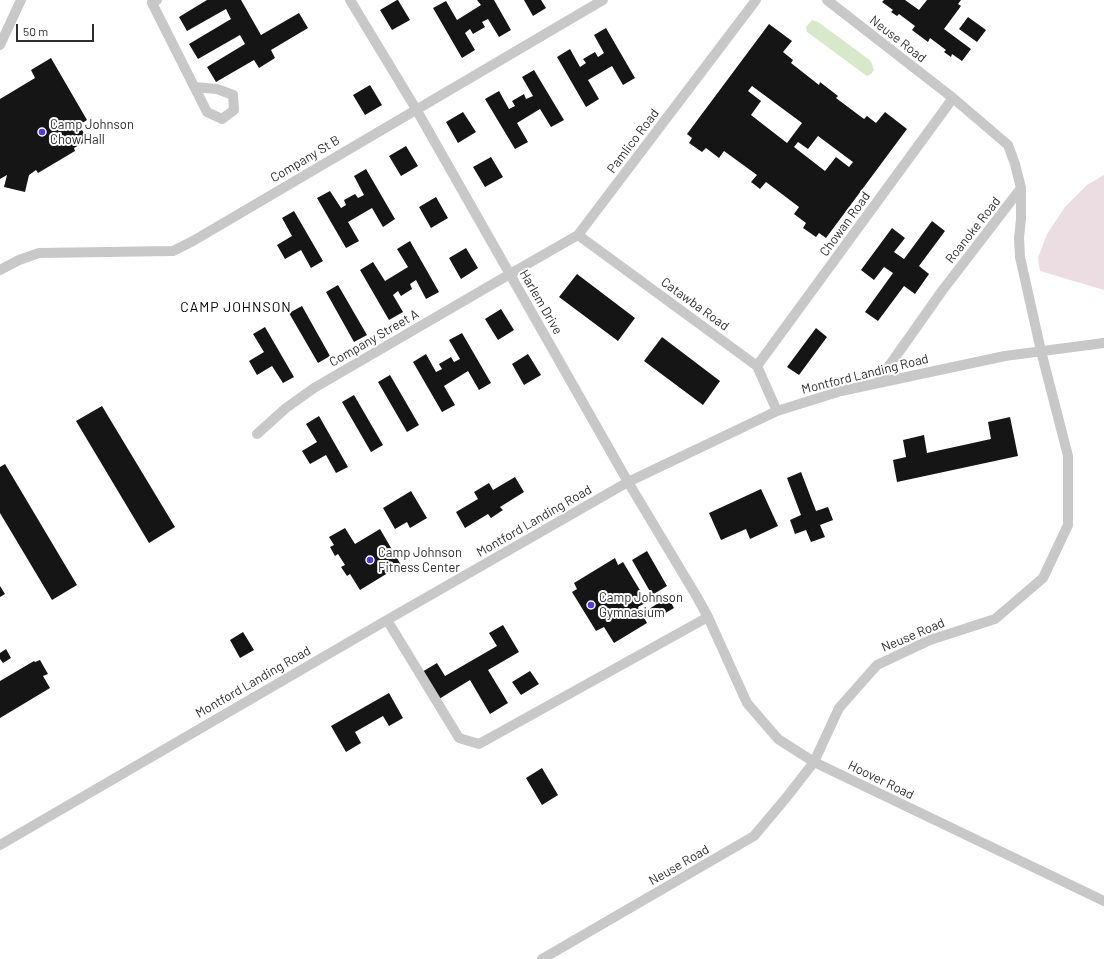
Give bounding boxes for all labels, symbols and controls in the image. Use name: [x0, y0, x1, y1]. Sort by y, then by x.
street label: Neuse Road: [867, 12, 929, 66]
scale bar: [18, 16, 96, 42]
text: 50 m: [23, 24, 48, 38]
street label: Pamlico Road: [604, 106, 662, 176]
place label: Camp Johnson Chow Hall: [50, 117, 134, 148]
marker: Camp Johnson Chow Hall: [37, 127, 47, 137]
street label: Company St B: [268, 132, 342, 186]
street label: Chowan Road: [816, 189, 874, 259]
street label: Roanoke Road: [942, 194, 1004, 266]
street label: Harlem Drive: [516, 267, 566, 337]
street label: Catawba Road: [658, 274, 732, 334]
district label: CAMP JOHNSON: [180, 299, 292, 315]
street label: Company Street A: [326, 306, 422, 370]
street label: Montford Landing Road: [800, 351, 930, 397]
street label: Montford Landing Road: [474, 482, 594, 560]
place label: Camp Johnson Fitness Center: [378, 545, 462, 576]
marker: Camp Johnson Fitness Center: [365, 555, 375, 565]
place label: Camp Johnson Gymnasium: [599, 590, 683, 621]
marker: Camp Johnson Gymnasium: [586, 600, 596, 610]
street label: Neuse Road: [879, 615, 947, 655]
street label: Montford Landing Road: [193, 643, 313, 721]
street label: Hoover Road: [846, 757, 916, 803]
street label: Neuse Road: [646, 841, 712, 889]

